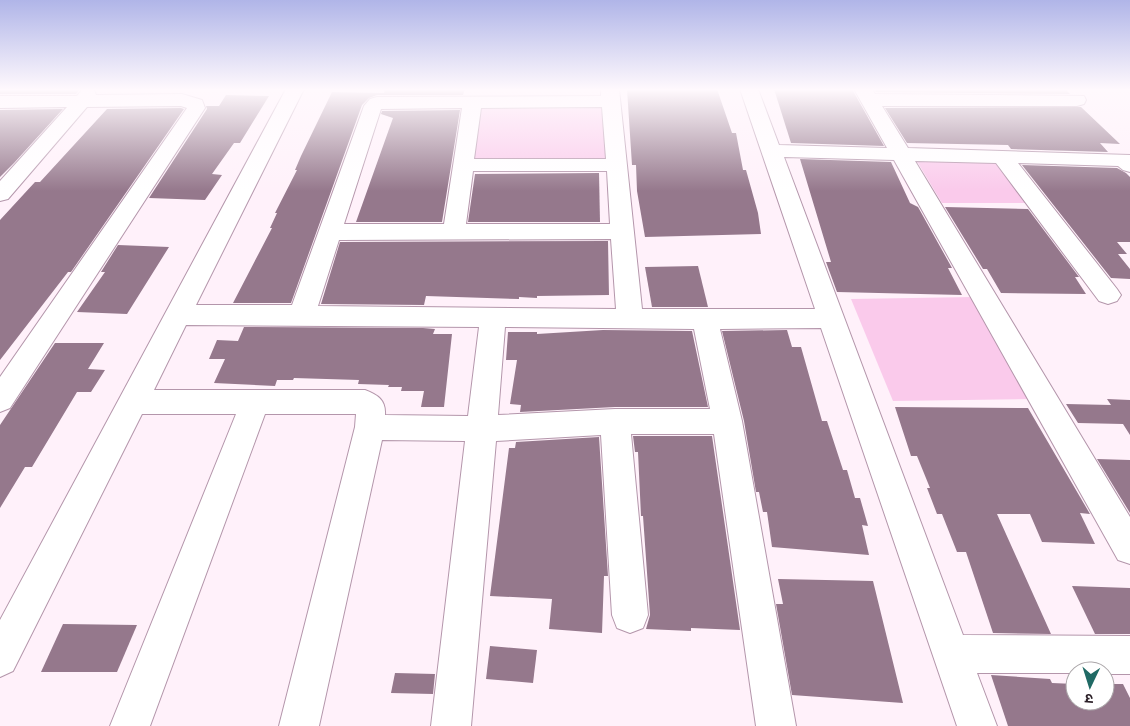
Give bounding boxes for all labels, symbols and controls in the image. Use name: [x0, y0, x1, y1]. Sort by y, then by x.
north arrow: [1065, 661, 1115, 711]
text: उ: [1084, 691, 1094, 708]

